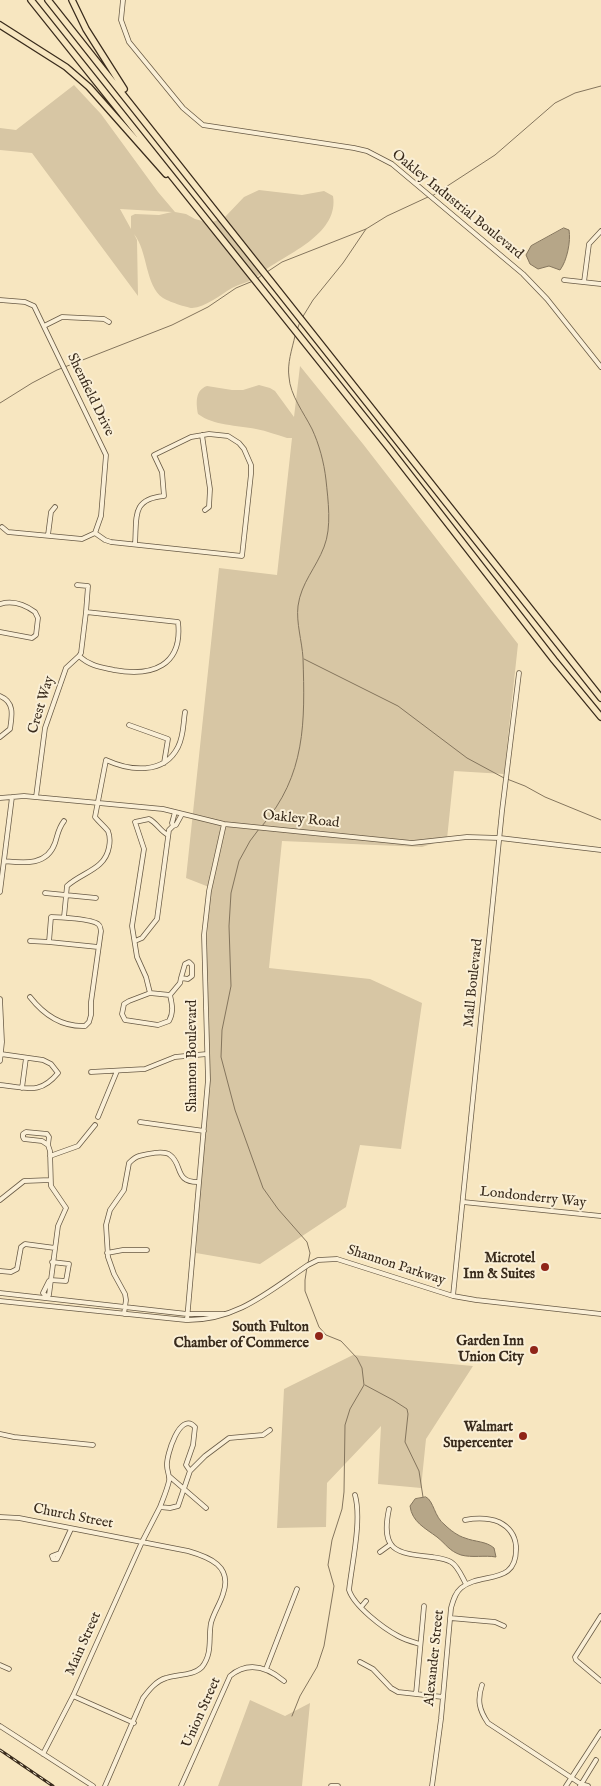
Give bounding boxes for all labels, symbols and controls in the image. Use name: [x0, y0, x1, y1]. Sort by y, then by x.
street label: Oakley Industrial Boulevard: [388, 147, 526, 263]
street label: Shenfield Drive: [63, 351, 117, 439]
street label: Crest Way: [25, 674, 59, 736]
street label: Oakley Road: [262, 808, 340, 832]
street label: Mall Boulevard: [461, 938, 487, 1028]
street label: Shannon Boulevard: [185, 1000, 201, 1112]
street label: Londonderry Way: [479, 1184, 587, 1212]
street label: Shannon Parkway: [345, 1242, 447, 1290]
place label: Microtel Inn & Suites: [463, 1251, 535, 1284]
marker: Microtel Inn & Suites: [539, 1261, 551, 1273]
place label: South Fulton Chamber of Commerce: [174, 1320, 309, 1352]
marker: South Fulton Chamber of Commerce: [313, 1330, 325, 1342]
place label: Garden Inn Union City: [456, 1334, 524, 1366]
marker: Garden Inn Union City: [528, 1344, 540, 1356]
place label: Walmart Supercenter: [443, 1420, 513, 1452]
marker: Walmart Supercenter: [517, 1430, 529, 1442]
street label: Church Street: [32, 1501, 114, 1533]
street label: Main Street: [62, 1609, 106, 1679]
street label: Alexander Street: [422, 1609, 448, 1707]
street label: Union Street: [179, 1675, 225, 1751]

